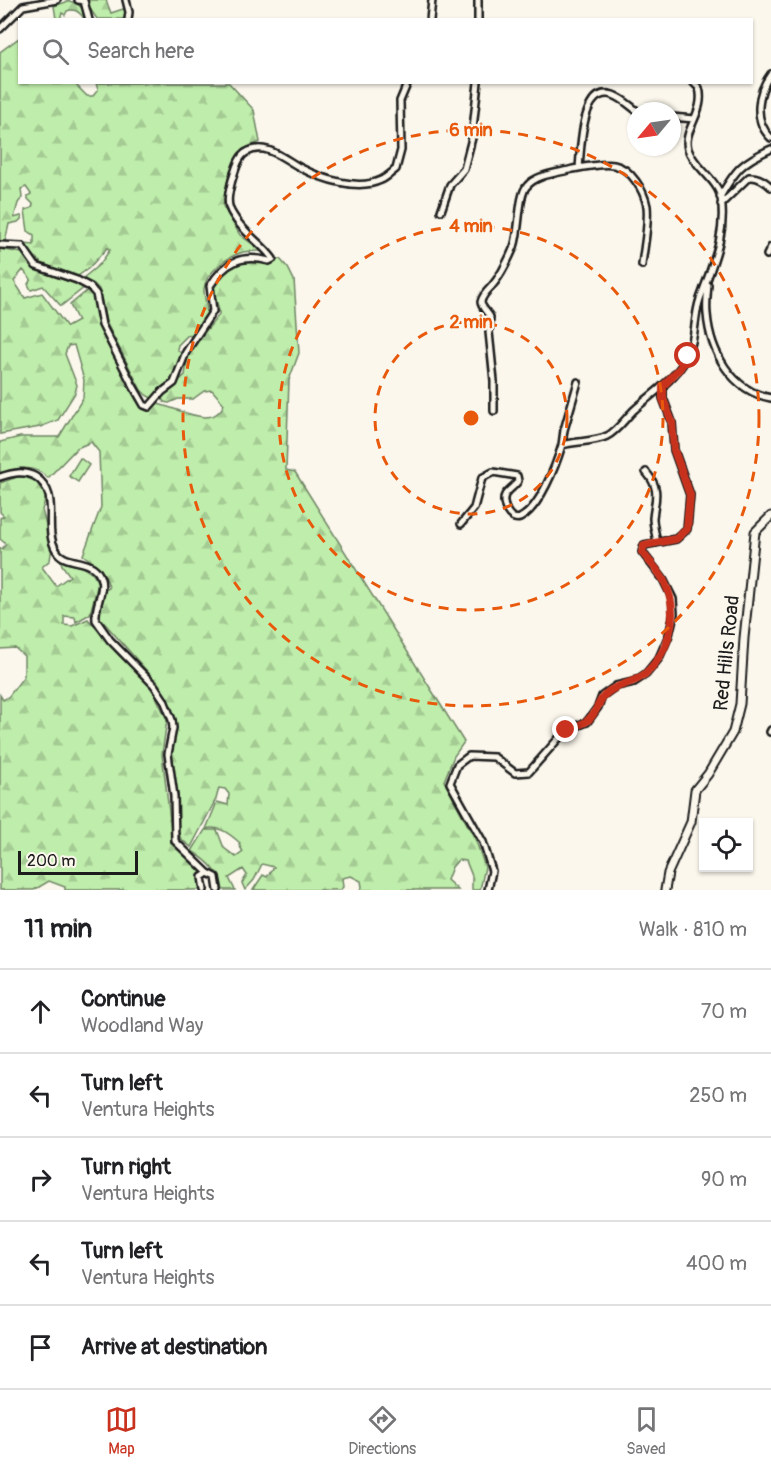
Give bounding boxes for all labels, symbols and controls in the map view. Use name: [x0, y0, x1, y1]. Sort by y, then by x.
search box: [18, 18, 753, 84]
icon: search: [39, 35, 72, 68]
text: Search here: [87, 37, 194, 65]
north arrow: [627, 102, 681, 156]
text: 6 min: [449, 119, 493, 142]
text: 4 min: [449, 215, 493, 238]
text: 2 min: [449, 311, 493, 334]
route start: [674, 342, 700, 368]
centre of rings: [461, 408, 481, 428]
street label: Red Hills Road: [708, 594, 745, 712]
route end: [552, 716, 578, 742]
map controls: [699, 818, 753, 872]
button: locate: [699, 818, 753, 872]
scale bar: [18, 848, 138, 876]
text: 200 m: [27, 851, 75, 871]
text: 11 min: [24, 913, 92, 945]
text: Walk · 810 m: [639, 917, 747, 942]
text: Continue: [81, 985, 165, 1013]
icon: ahead: [24, 995, 57, 1028]
text: 70 m: [701, 999, 747, 1024]
text: Woodland Way: [81, 1013, 203, 1038]
text: Turn left: [81, 1069, 163, 1097]
icon: left: [24, 1079, 57, 1112]
text: 250 m: [689, 1083, 747, 1108]
text: Ventura Heights: [81, 1097, 214, 1122]
text: Turn right: [81, 1153, 171, 1181]
icon: right: [24, 1163, 57, 1196]
text: 90 m: [701, 1167, 747, 1192]
text: Ventura Heights: [81, 1181, 214, 1206]
text: Turn left: [81, 1237, 163, 1265]
icon: left: [24, 1247, 57, 1280]
text: 400 m: [686, 1251, 747, 1276]
text: Ventura Heights: [81, 1265, 214, 1290]
icon: arrive: [24, 1331, 57, 1364]
text: Arrive at destination: [81, 1333, 267, 1361]
tab: Map: [105, 1403, 138, 1459]
tab: Directions: [348, 1403, 416, 1459]
tab: Saved: [626, 1403, 666, 1459]

